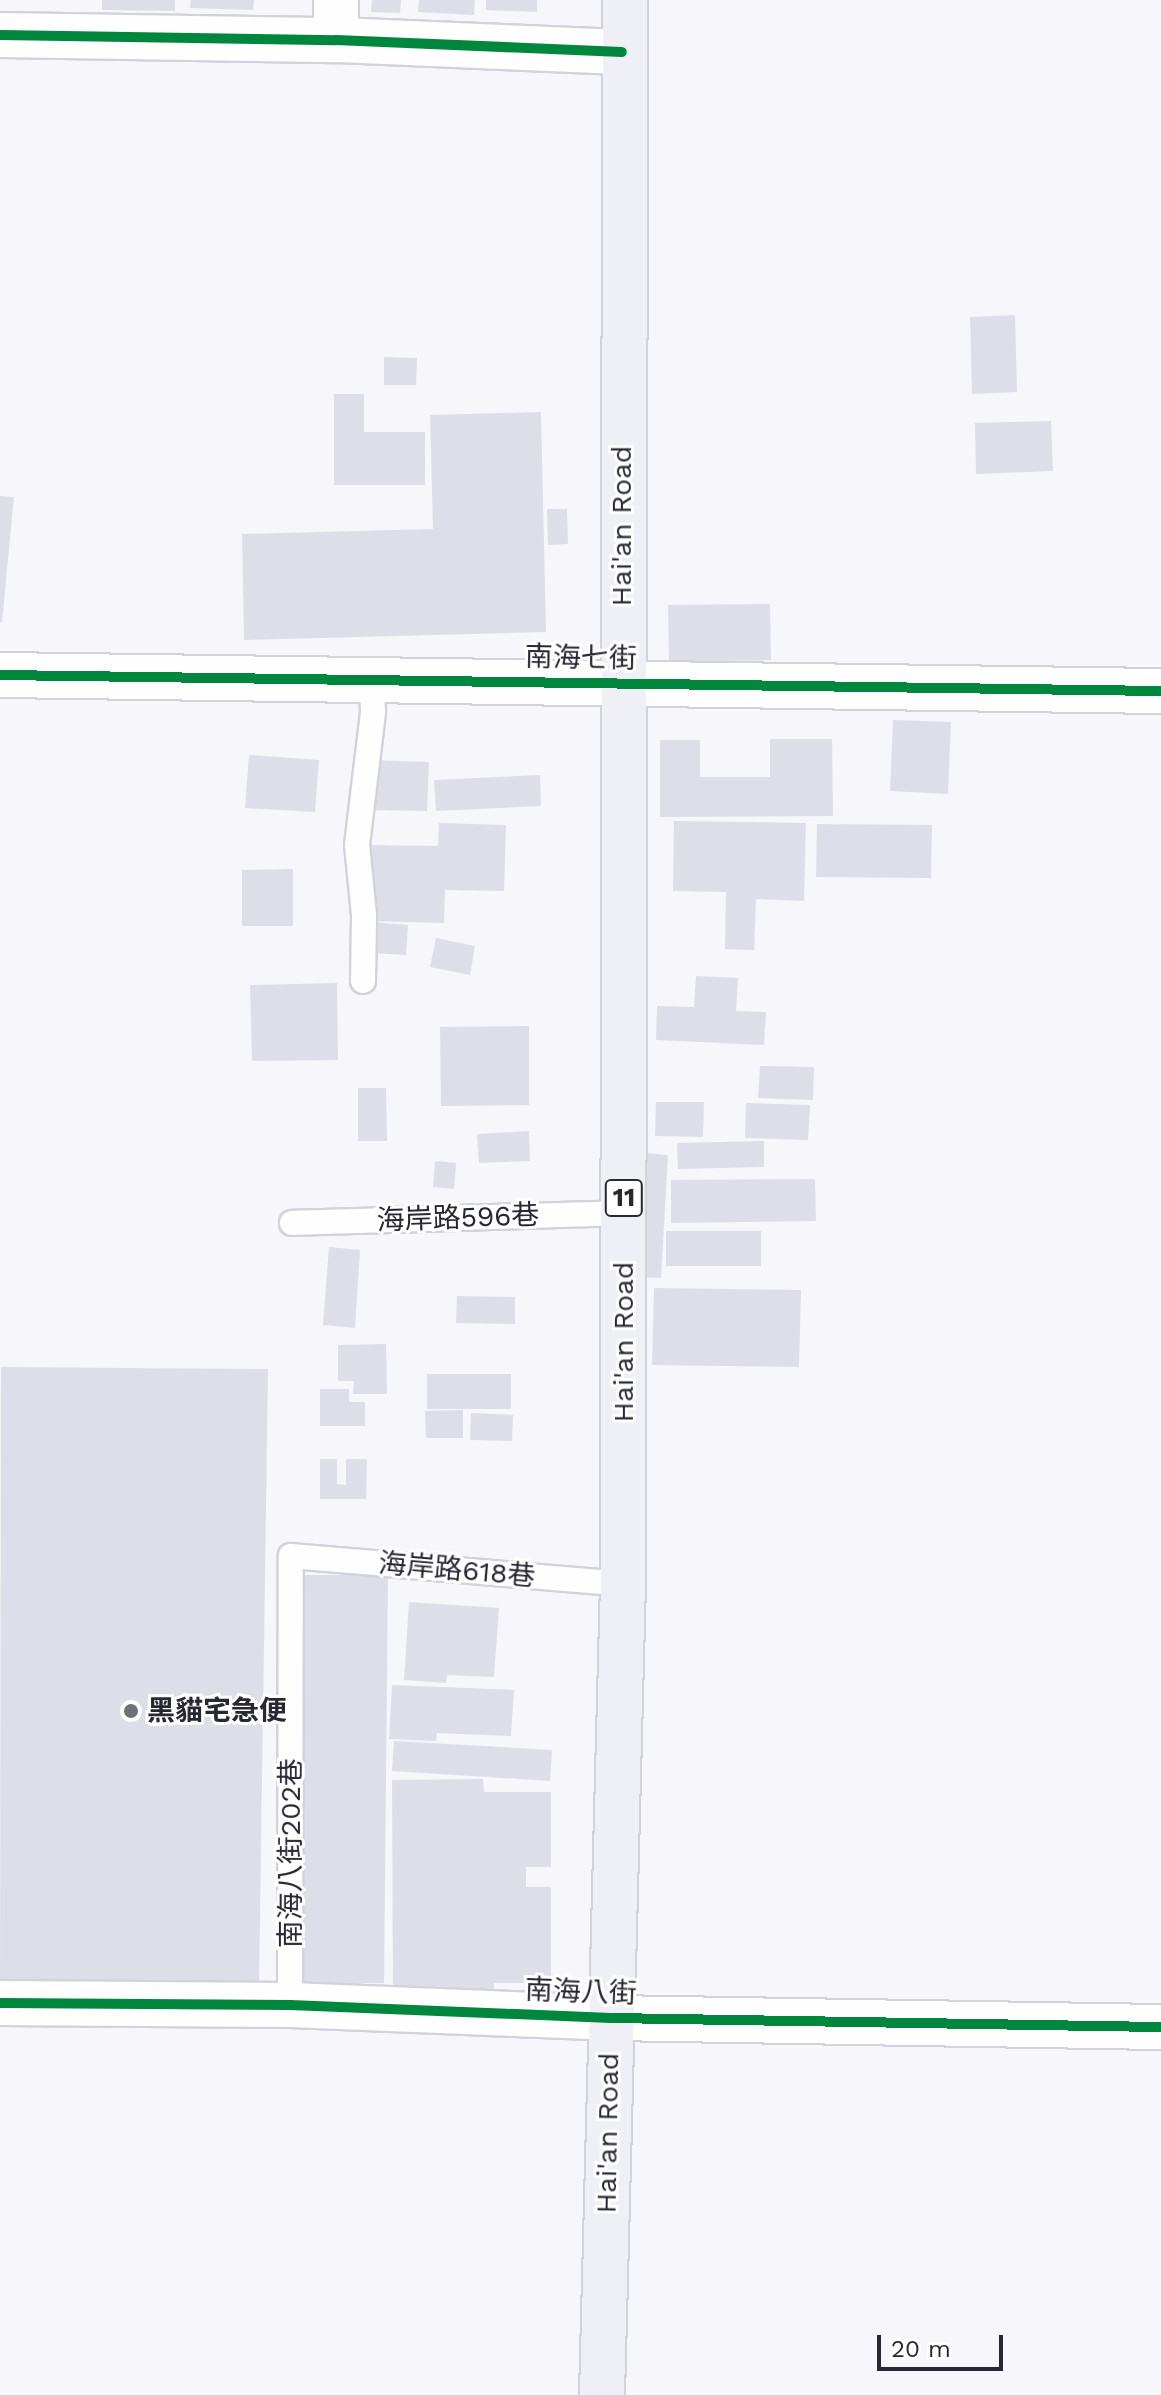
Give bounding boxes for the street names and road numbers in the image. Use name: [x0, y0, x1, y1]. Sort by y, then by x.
street label: Hai'an Road: [605, 446, 639, 606]
street label: 南海七街: [525, 640, 637, 676]
road number: 11: [604, 1176, 644, 1220]
street label: 海岸路596巷: [376, 1198, 540, 1238]
street label: Hai'an Road: [607, 1262, 641, 1422]
street label: 海岸路618巷: [377, 1546, 537, 1594]
street label: 南海八街202巷: [274, 1758, 308, 1948]
street label: 南海八街: [524, 1973, 638, 2011]
street label: Hai'an Road: [590, 2052, 626, 2214]

